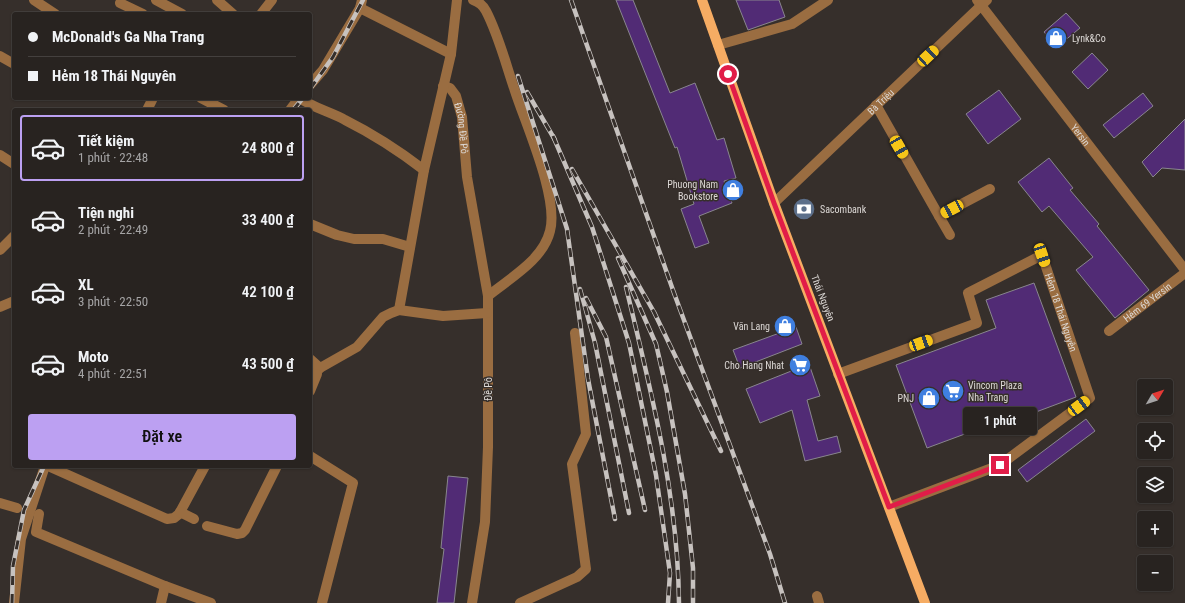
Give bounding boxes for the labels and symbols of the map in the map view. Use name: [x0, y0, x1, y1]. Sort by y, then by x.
shop icon: Lynk&Co: [1043, 25, 1069, 51]
place label: Lynk&Co: [1072, 33, 1106, 44]
car: [915, 43, 941, 69]
route start: [719, 65, 737, 83]
street label: Bà Triệu: [865, 86, 896, 117]
street label: Đường Đề Pô: [453, 101, 471, 154]
street label: Yersin: [1069, 122, 1093, 148]
car: [888, 134, 910, 160]
shop icon: Phuong Nam Bookstore: [720, 177, 746, 203]
place label: Phuong Nam Bookstore: [667, 179, 718, 202]
bank icon: Sacombank: [791, 196, 817, 222]
car: [939, 198, 965, 220]
place label: Sacombank: [820, 204, 867, 215]
car: [1032, 242, 1052, 268]
street label: Hẻm 18 Thái Nguyên: [1043, 272, 1080, 353]
street label: Thái Nguyên: [809, 273, 837, 323]
street label: Hẻm 69 Yersin: [1121, 280, 1173, 324]
shop icon: Văn Lang: [772, 313, 798, 339]
place label: Văn Lang: [733, 321, 770, 332]
car: [908, 333, 934, 353]
supermarket icon: Cho Hang Nhat: [787, 352, 813, 378]
place label: Cho Hang Nhat: [724, 360, 784, 371]
street label: Đề Pô: [482, 377, 494, 401]
supermarket icon: Vincom Plaza Nha Trang: [940, 378, 966, 404]
north arrow: [1137, 379, 1173, 415]
place label: Vincom Plaza Nha Trang: [968, 380, 1022, 403]
shop icon: PNJ: [916, 385, 942, 411]
place label: PNJ: [897, 393, 914, 404]
car: [1066, 394, 1092, 418]
callout: 1 phút: [963, 407, 1037, 435]
route end: [991, 456, 1009, 474]

